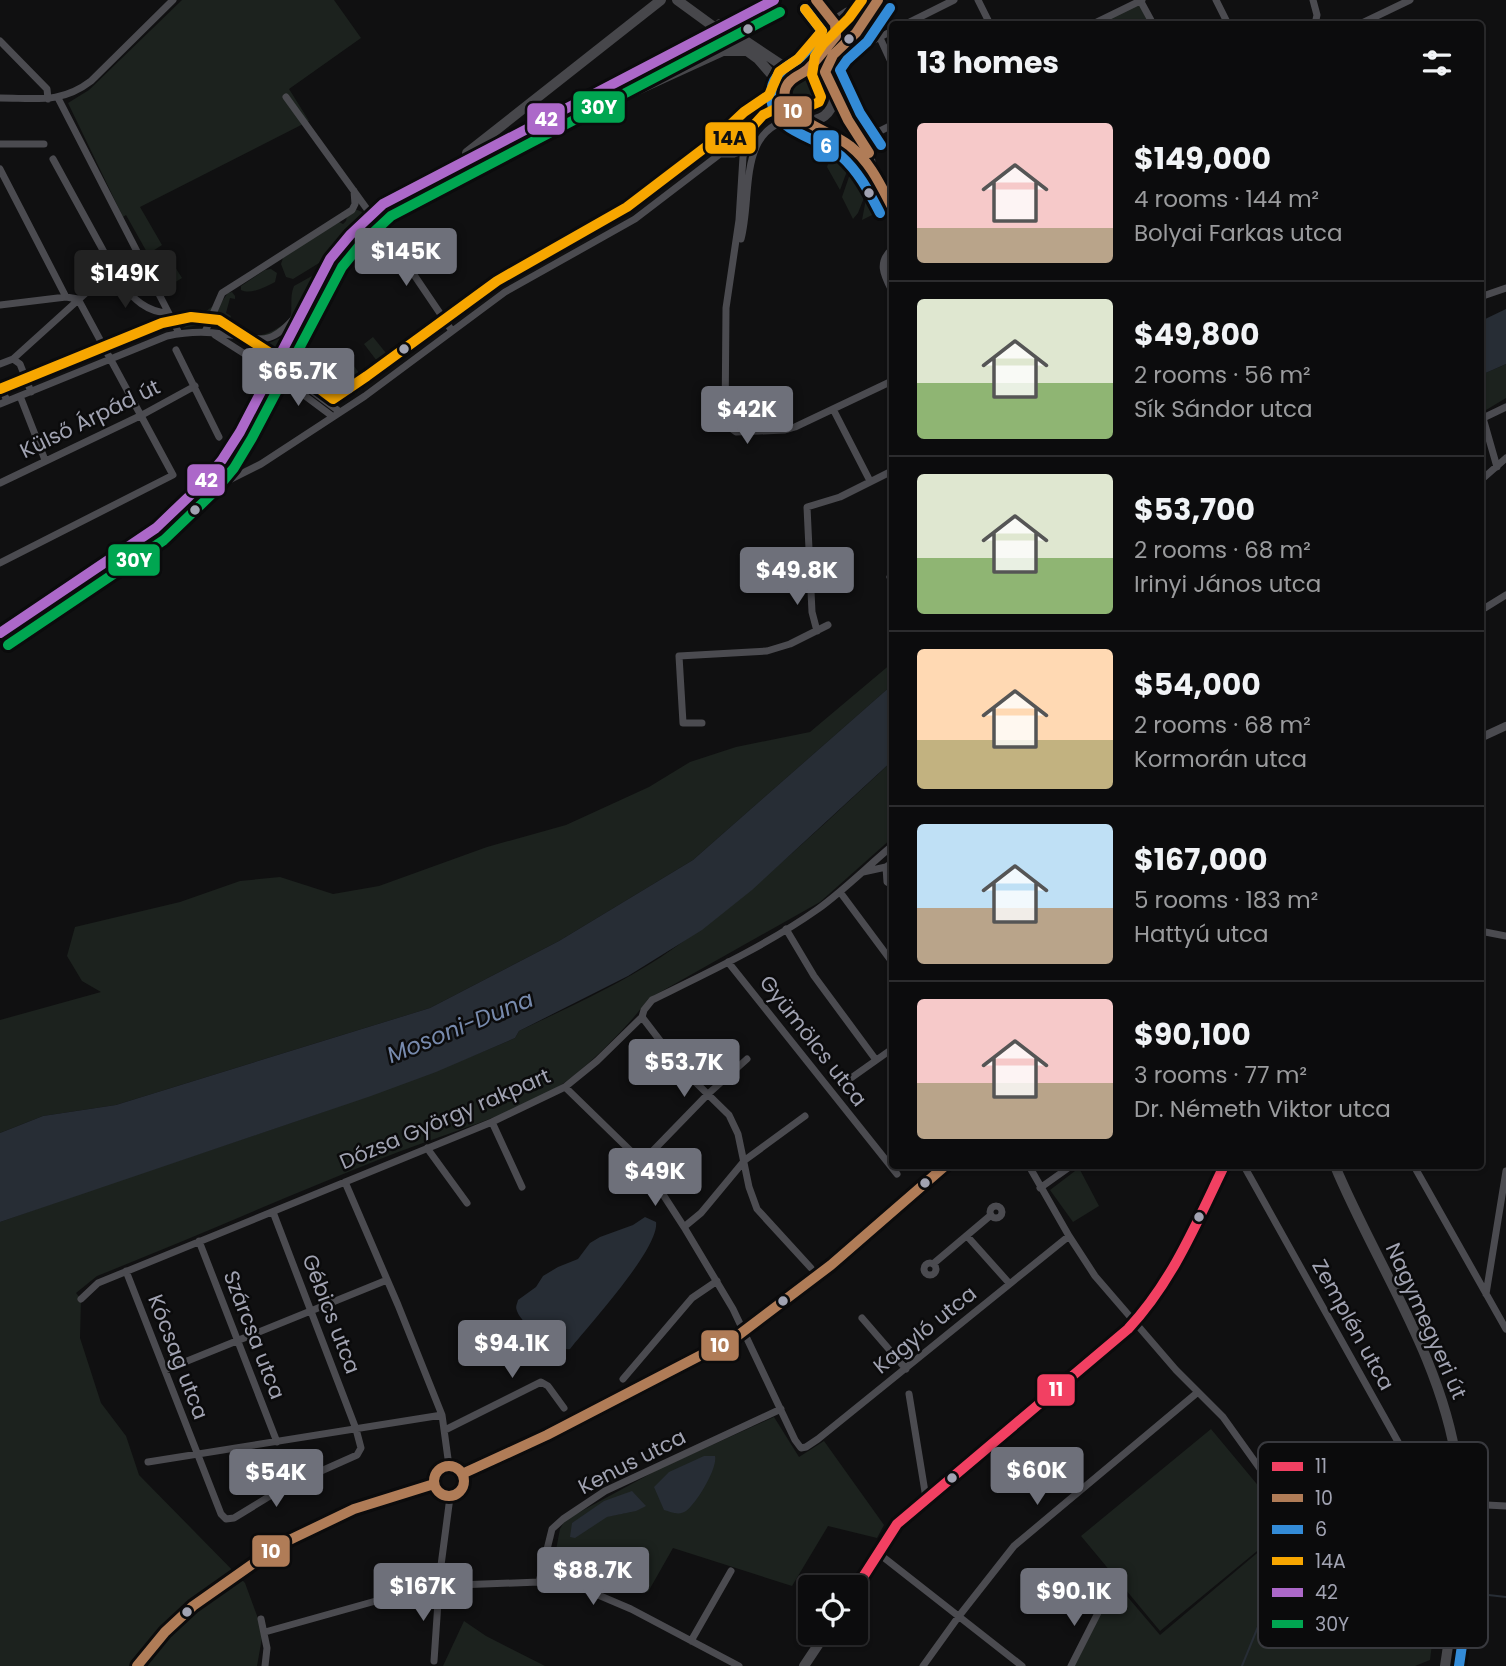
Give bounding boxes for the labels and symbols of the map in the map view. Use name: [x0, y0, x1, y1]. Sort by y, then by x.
unlabelled marker: [741, 22, 755, 36]
unlabelled marker: [842, 32, 856, 46]
line badge: 30Y: [572, 90, 626, 124]
text: 30Y: [581, 94, 618, 121]
line badge: 10: [773, 95, 813, 128]
text: 10: [783, 98, 803, 125]
line badge: 42: [526, 102, 566, 136]
text: 42: [534, 106, 558, 133]
line badge: 14A: [704, 121, 757, 155]
text: 14A: [713, 125, 747, 152]
line badge: 6: [812, 129, 840, 163]
text: 6: [820, 133, 832, 160]
unlabelled marker: [862, 186, 876, 200]
pin: $145K: [357, 229, 455, 288]
pin: $149K: [76, 250, 174, 310]
unlabelled marker: [397, 342, 411, 356]
pin: $65.7K: [241, 348, 355, 408]
street label: Külső Árpád út: [15, 372, 165, 465]
pin: $42K: [706, 386, 788, 446]
line badge: 42: [186, 463, 226, 497]
text: 42: [194, 467, 218, 494]
unlabelled marker: [188, 503, 202, 517]
line badge: 30Y: [107, 543, 161, 577]
text: 30Y: [116, 547, 153, 574]
pin: $49.8K: [740, 548, 854, 607]
street label: Gyümölcs utca: [753, 969, 874, 1112]
water label: Mosoni-Duna: [382, 983, 538, 1071]
pin: $53.7K: [627, 1040, 741, 1099]
street label: Dózsa György rakpart: [335, 1061, 555, 1176]
pin: $49K: [614, 1148, 696, 1208]
unlabelled marker: [918, 1176, 932, 1190]
unlabelled marker: [1192, 1210, 1206, 1224]
street label: Nagymegyeri út: [1379, 1238, 1474, 1404]
street label: Gébics utca: [295, 1250, 368, 1378]
street label: Zemplén utca: [1305, 1254, 1401, 1395]
street label: Szárcsa utca: [217, 1266, 292, 1403]
street label: Kagyló utca: [867, 1279, 982, 1380]
street label: Kócsag utca: [141, 1290, 216, 1424]
unlabelled marker: [776, 1294, 790, 1308]
pin: $94.1K: [455, 1320, 569, 1380]
line badge: 10: [700, 1329, 740, 1362]
text: 10: [710, 1332, 730, 1359]
line badge: 11: [1036, 1373, 1076, 1407]
text: 11: [1049, 1376, 1063, 1403]
street label: Kenus utca: [573, 1422, 691, 1501]
legend: [1258, 1442, 1488, 1648]
pin: $60K: [996, 1448, 1078, 1507]
pin: $54K: [235, 1450, 317, 1509]
text: 11: [1315, 1453, 1327, 1480]
unlabelled marker: [945, 1471, 959, 1485]
text: 10: [1315, 1485, 1333, 1512]
text: 6: [1315, 1516, 1327, 1543]
line badge: 10: [251, 1534, 291, 1568]
text: 10: [261, 1538, 281, 1565]
pin: $88.7K: [536, 1548, 650, 1607]
text: 14A: [1315, 1548, 1346, 1575]
pin: $167K: [374, 1564, 472, 1623]
pin: $90.1K: [1017, 1568, 1131, 1628]
text: 42: [1315, 1579, 1338, 1606]
unlabelled marker: [180, 1605, 194, 1619]
text: 30Y: [1315, 1611, 1349, 1638]

